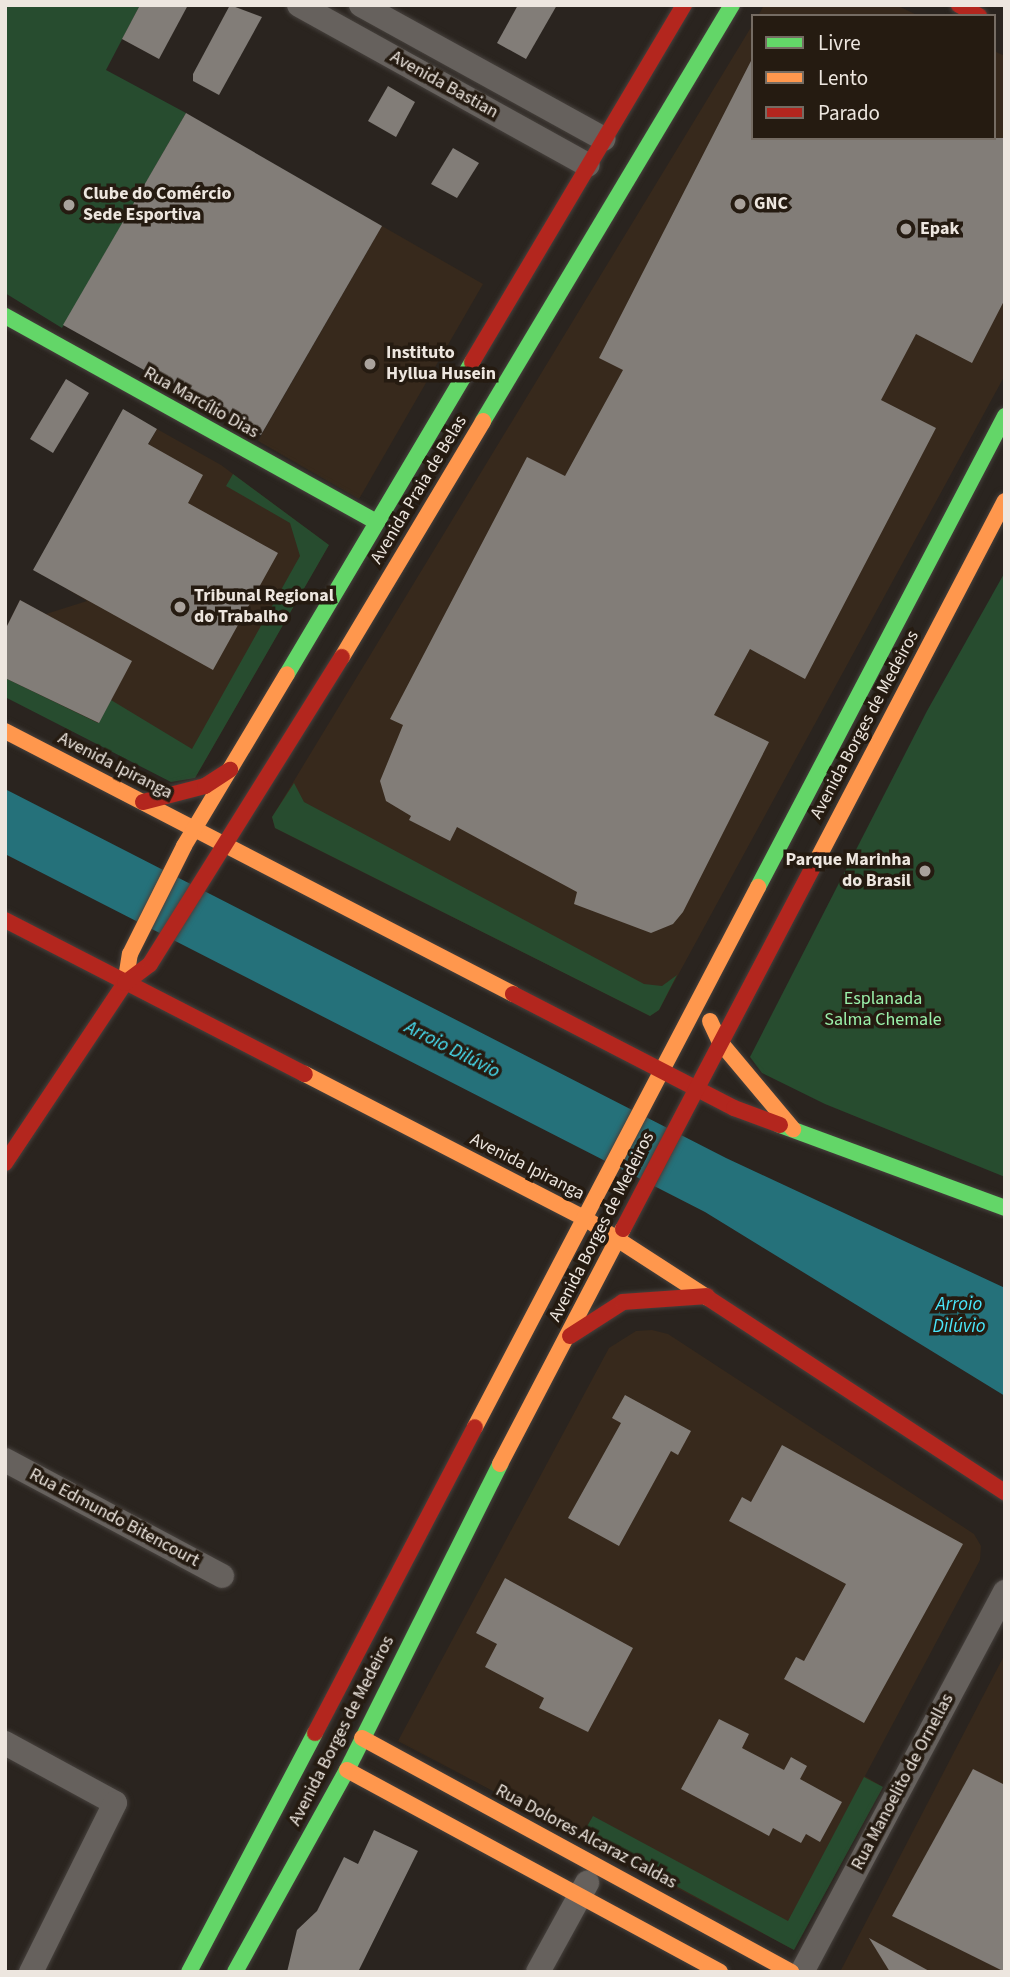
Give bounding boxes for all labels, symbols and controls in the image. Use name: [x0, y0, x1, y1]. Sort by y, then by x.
legend: [751, 14, 996, 140]
text: Livre: [818, 28, 861, 58]
street label: Avenida Bastian: [386, 46, 502, 124]
text: Lento: [818, 63, 868, 93]
text: Parado: [818, 98, 880, 128]
place label: Clube do Comércio Sede Esportiva: [83, 184, 232, 227]
place label: GNC: [754, 193, 788, 215]
marker: GNC: [732, 196, 748, 212]
marker: Clube do Comércio Sede Esportiva: [61, 197, 77, 213]
place label: Epak: [920, 218, 959, 240]
marker: Epak: [898, 221, 914, 237]
place label: Instituto Hyllua Husein: [386, 343, 496, 386]
marker: Instituto Hyllua Husein: [360, 354, 380, 374]
street label: Rua Marcílio Dias: [140, 363, 262, 443]
street label: Avenida Praia de Belas: [366, 412, 472, 568]
place label: Tribunal Regional do Trabalho: [194, 586, 334, 628]
marker: Tribunal Regional do Trabalho: [172, 599, 188, 615]
street label: Avenida Borges de Medeiros: [806, 627, 924, 823]
street label: Avenida Ipiranga: [54, 728, 176, 804]
place label: Parque Marinha do Brasil: [786, 850, 911, 892]
marker: Parque Marinha do Brasil: [917, 863, 933, 879]
park label: Esplanada Salma Chemale: [824, 989, 942, 1032]
water label: Arroio Dilúvio: [401, 1016, 503, 1084]
street label: Avenida Borges de Medeiros: [545, 1128, 659, 1326]
street label: Avenida Ipiranga: [466, 1129, 588, 1205]
water label: Arroio Dilúvio: [932, 1294, 986, 1338]
street label: Rua Edmundo Bitencourt: [25, 1464, 203, 1572]
street label: Avenida Borges de Medeiros: [285, 1632, 399, 1830]
street label: Rua Manoelito de Ornellas: [847, 1690, 959, 1874]
street label: Rua Dolores Alcaraz Caldas: [492, 1780, 680, 1894]

